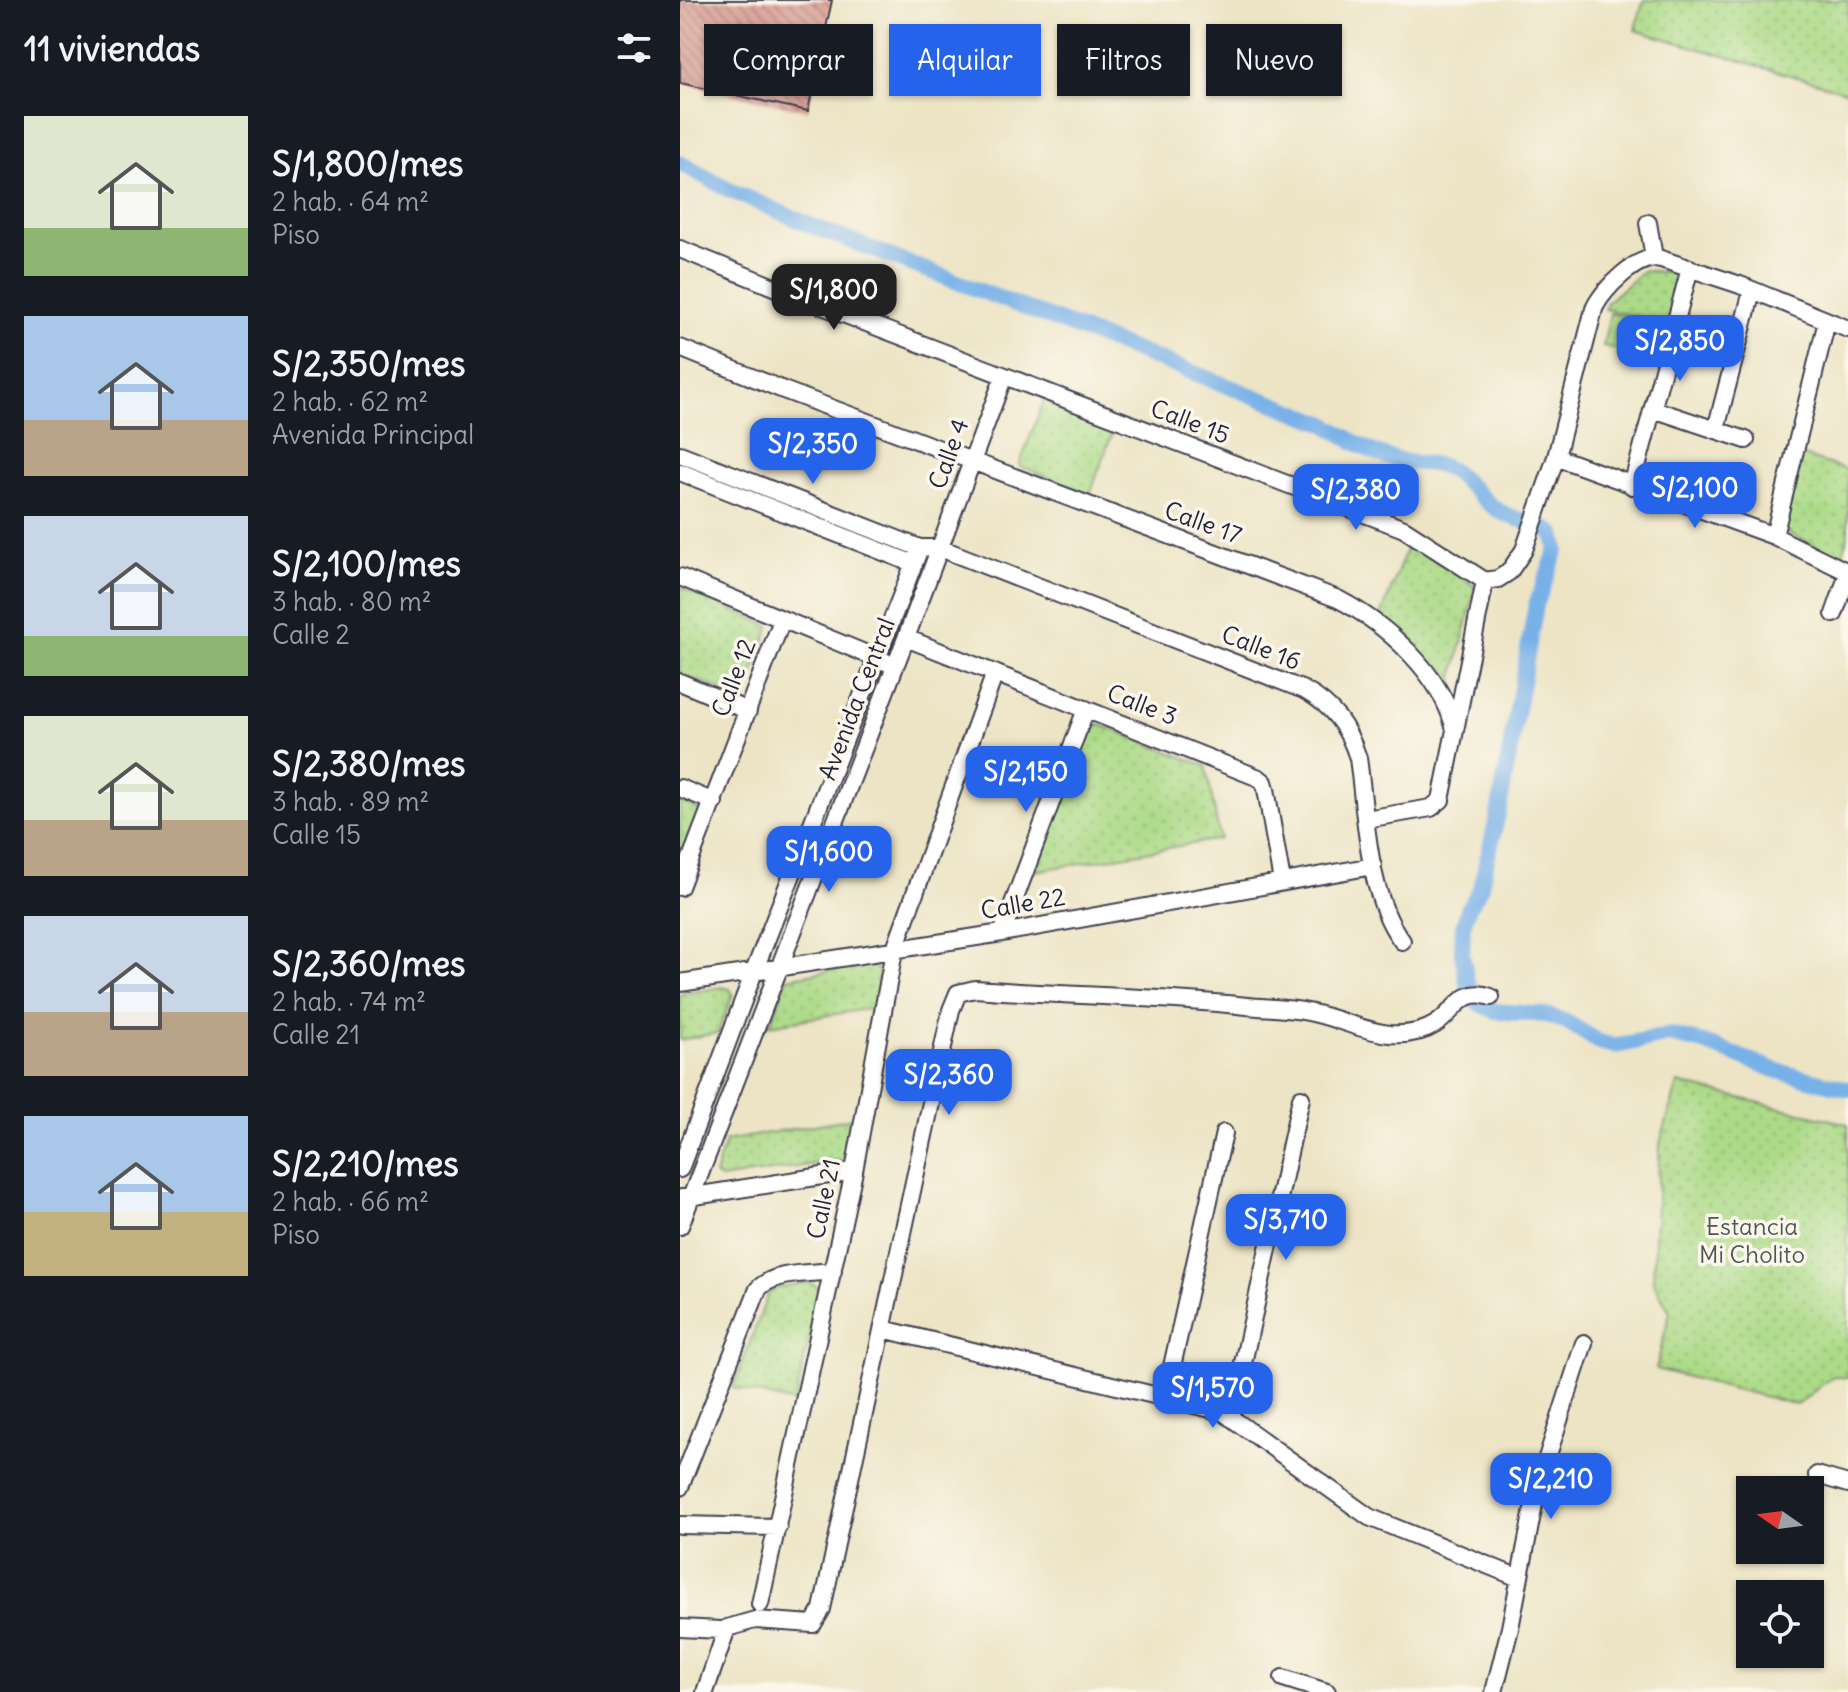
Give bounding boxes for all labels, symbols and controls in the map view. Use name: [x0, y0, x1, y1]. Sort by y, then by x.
chip: Comprar: [704, 24, 873, 96]
chip: Alquilar: [889, 24, 1041, 96]
chip: Filtros: [1057, 24, 1190, 96]
chip: Nuevo: [1206, 24, 1342, 96]
icon: filters: [612, 26, 656, 70]
text: 11 viviendas: [24, 27, 200, 70]
text: S/1,800/mes: [272, 142, 463, 185]
icon: home: [88, 148, 184, 244]
text: 2 hab. · 64 m²: [272, 185, 429, 218]
text: Piso: [272, 218, 320, 251]
pin: S/1,800: [760, 264, 908, 332]
text: S/1,800: [790, 273, 878, 306]
pin: S/2,850: [1606, 315, 1754, 383]
text: S/2,850: [1635, 324, 1725, 357]
text: S/2,350/mes: [272, 342, 465, 385]
icon: home: [88, 348, 184, 444]
text: 2 hab. · 62 m²: [272, 385, 428, 418]
street label: Calle 15: [1147, 392, 1234, 450]
street label: Calle 4: [922, 414, 975, 493]
text: Avenida Principal: [272, 418, 474, 451]
pin: S/2,350: [739, 418, 887, 486]
text: S/2,350: [768, 427, 858, 460]
pin: S/2,100: [1621, 462, 1769, 530]
pin: S/2,380: [1282, 464, 1430, 532]
text: S/2,100: [1651, 471, 1739, 504]
text: S/2,380: [1311, 473, 1401, 506]
street label: Calle 17: [1161, 494, 1246, 550]
text: S/2,100/mes: [272, 542, 461, 585]
icon: home: [88, 548, 184, 644]
text: 3 hab. · 80 m²: [272, 585, 431, 618]
street label: Avenida Central: [811, 613, 901, 784]
text: Calle 2: [272, 618, 350, 651]
street label: Calle 16: [1218, 618, 1305, 676]
street label: Calle 12: [704, 634, 762, 721]
street label: Calle 3: [1103, 677, 1182, 731]
text: S/2,380/mes: [272, 742, 465, 785]
pin: S/2,150: [952, 746, 1100, 814]
icon: home: [88, 748, 184, 844]
text: S/2,150: [984, 755, 1068, 788]
text: 3 hab. · 89 m²: [272, 785, 429, 818]
text: Calle 15: [272, 818, 361, 851]
pin: S/1,600: [755, 826, 903, 894]
text: S/1,600: [785, 835, 873, 868]
street label: Calle 22: [978, 881, 1067, 925]
text: S/2,360/mes: [272, 942, 465, 985]
icon: home: [88, 948, 184, 1044]
text: 2 hab. · 74 m²: [272, 985, 426, 1018]
text: Calle 21: [272, 1018, 360, 1051]
pin: S/2,360: [875, 1049, 1023, 1117]
text: S/2,360: [904, 1058, 994, 1091]
text: S/2,210/mes: [272, 1142, 459, 1185]
icon: home: [88, 1148, 184, 1244]
street label: Calle 21: [800, 1156, 846, 1242]
text: 2 hab. · 66 m²: [272, 1185, 429, 1218]
pin: S/3,710: [1212, 1194, 1360, 1262]
text: S/3,710: [1244, 1203, 1328, 1236]
park label: Estancia Mi Cholito: [1699, 1211, 1805, 1269]
text: Piso: [272, 1218, 320, 1251]
pin: S/1,570: [1139, 1362, 1287, 1430]
text: S/1,570: [1171, 1371, 1255, 1404]
pin: S/2,210: [1477, 1453, 1625, 1521]
text: S/2,210: [1508, 1462, 1594, 1495]
north arrow: [1736, 1476, 1824, 1564]
map controls: [1736, 1476, 1824, 1668]
button: locate: [1736, 1580, 1824, 1668]

